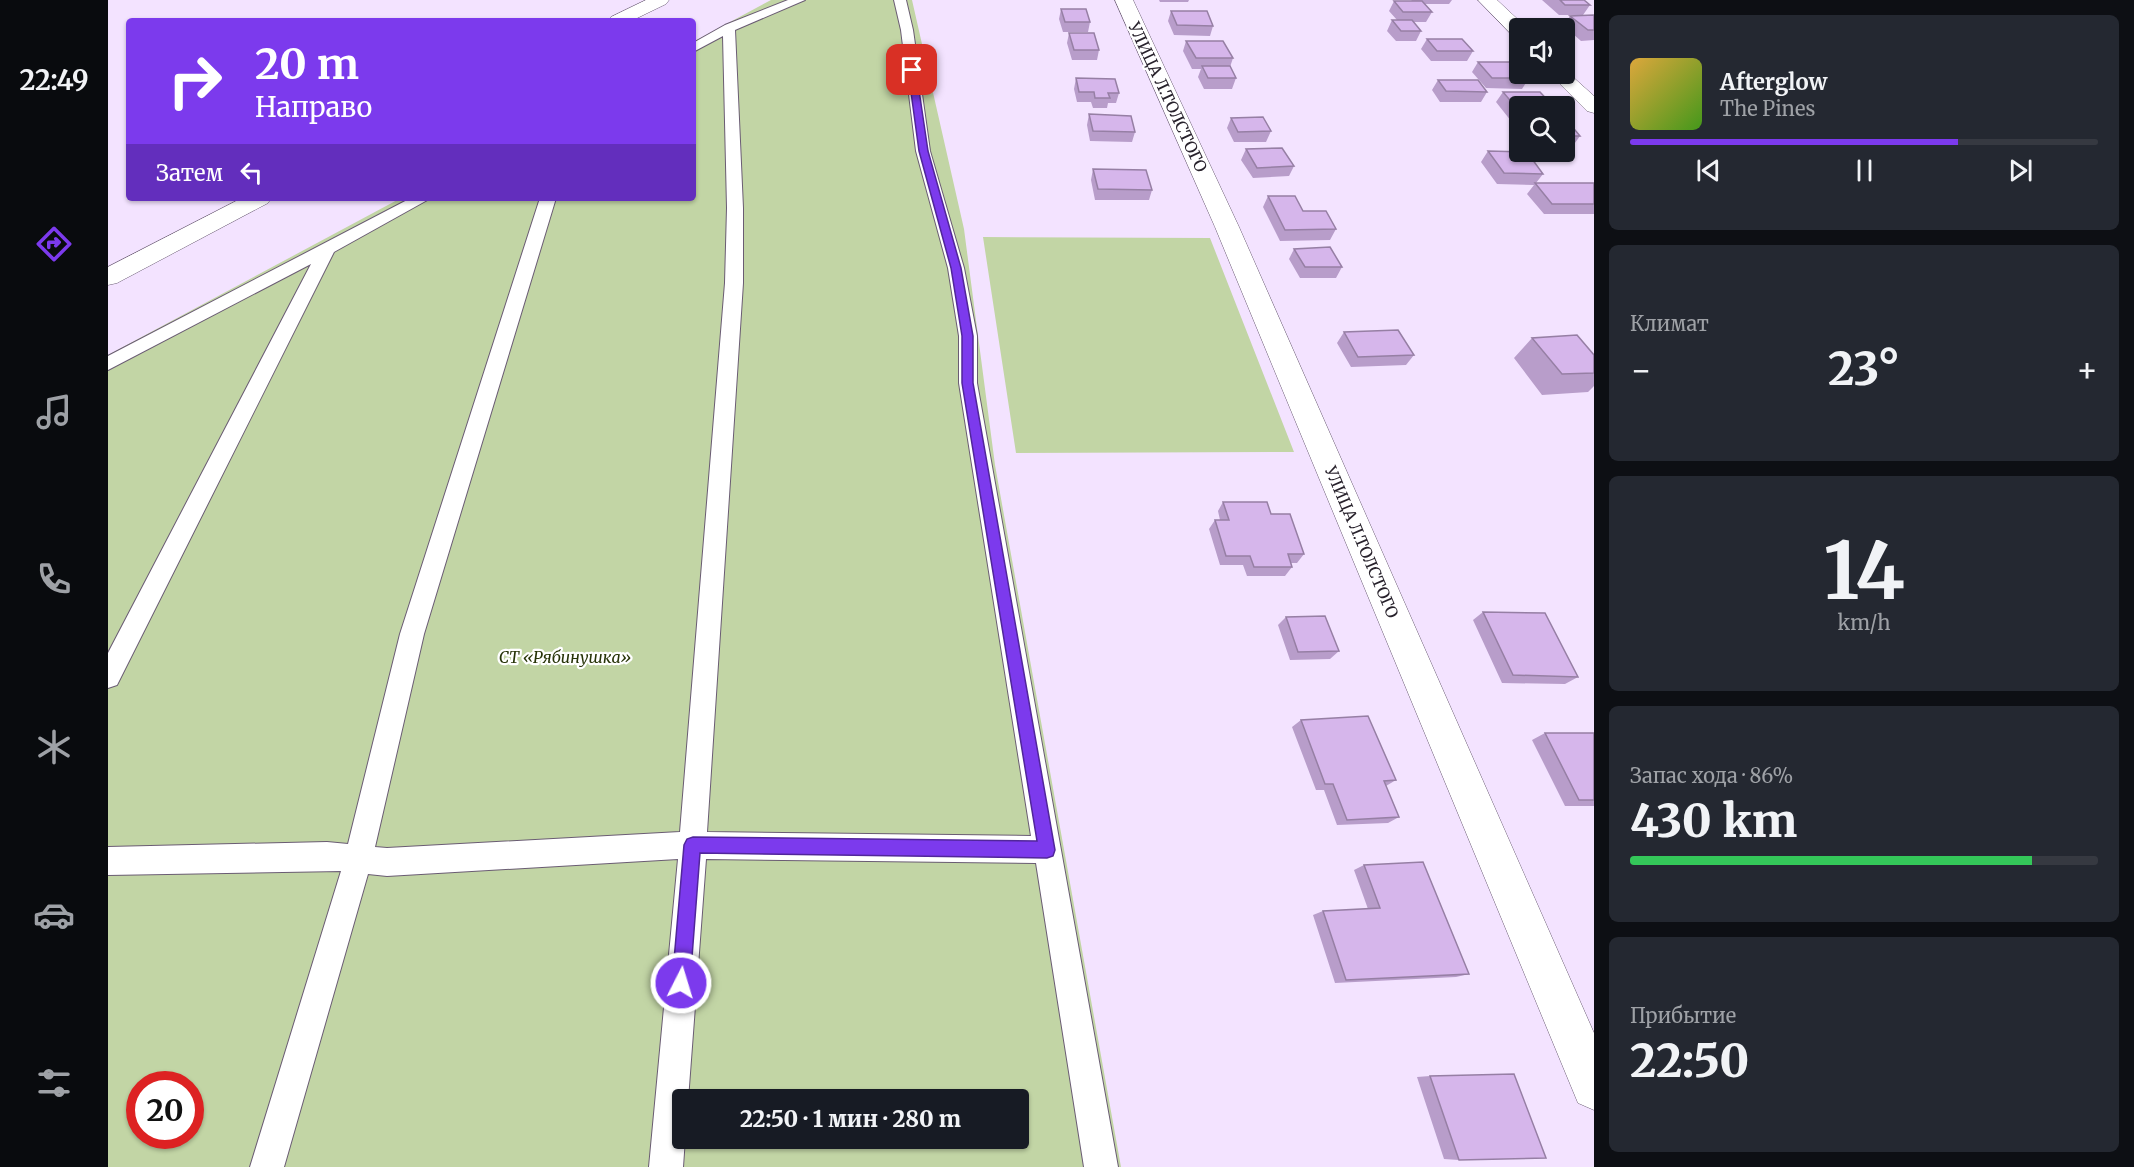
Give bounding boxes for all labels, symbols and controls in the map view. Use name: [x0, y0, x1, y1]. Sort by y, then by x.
street label: УЛИЦА Л.ТОЛСТОГО: [1124, 18, 1212, 176]
map controls: [1509, 18, 1575, 162]
button: sound: [1509, 18, 1575, 84]
text: 20 m: [255, 38, 359, 90]
icon: right: [156, 42, 234, 120]
pin: [886, 44, 937, 95]
icon: arrive: [895, 53, 928, 86]
text: 22:49: [19, 63, 89, 97]
text: Afterglow: [1720, 68, 1827, 96]
text: Направо: [255, 90, 372, 124]
button: search: [1509, 96, 1575, 162]
text: The Pines: [1720, 96, 1815, 121]
icon: previous: [1692, 154, 1725, 187]
icon: pause: [1848, 154, 1881, 187]
icon: next: [2004, 154, 2037, 187]
icon: left: [235, 156, 268, 189]
text: Затем: [156, 159, 223, 187]
icon: directions: [33, 223, 75, 265]
text: Климат: [1630, 311, 1709, 336]
text: 23°: [1828, 341, 1900, 397]
text: −: [1630, 350, 1652, 391]
text: +: [2076, 350, 2098, 391]
icon: music: [33, 391, 75, 433]
street label: УЛИЦА Л.ТОЛСТОГО: [1321, 462, 1403, 621]
text: 14: [1823, 522, 1905, 620]
icon: phone: [33, 558, 75, 600]
text: km/h: [1838, 610, 1890, 635]
park label: СТ «Рябинушка»: [499, 647, 631, 667]
icon: climate: [33, 726, 75, 768]
text: Запас хода · 86%: [1630, 763, 1793, 788]
text: 430 km: [1630, 793, 1797, 849]
icon: car: [33, 894, 75, 936]
position arrow: [649, 951, 713, 1015]
text: Прибытие: [1630, 1003, 1736, 1028]
text: 22:50: [1630, 1033, 1749, 1089]
icon: filters: [33, 1062, 75, 1104]
speed limit sign: 20: [126, 1071, 204, 1149]
text: 22:50 · 1 мин · 280 m: [740, 1105, 961, 1133]

